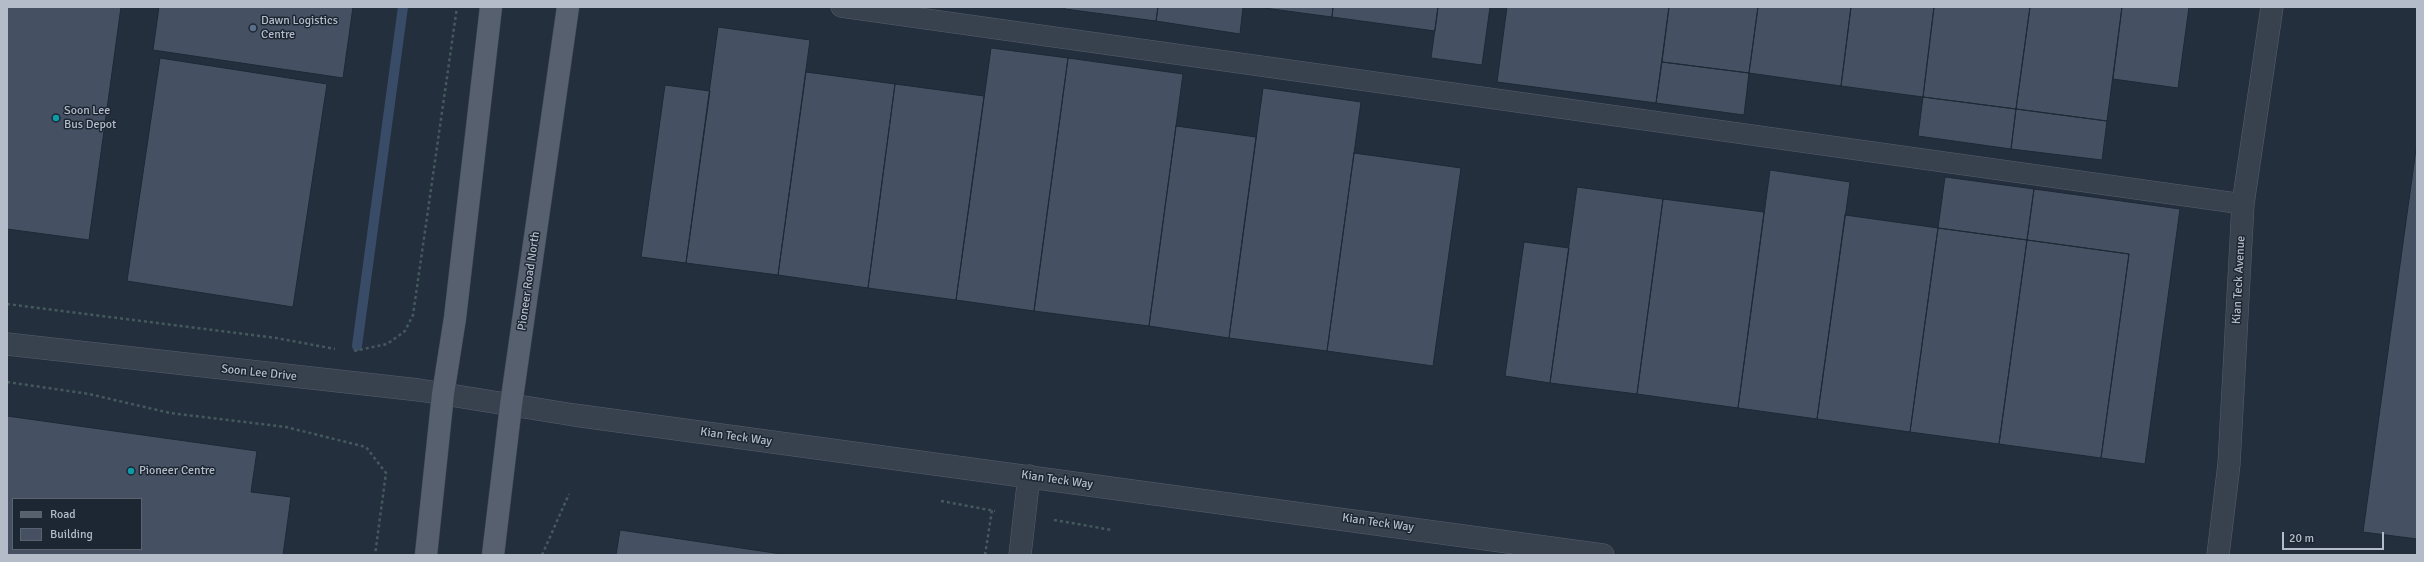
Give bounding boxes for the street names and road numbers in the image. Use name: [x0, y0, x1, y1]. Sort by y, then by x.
street label: Pioneer Road North: [515, 230, 543, 332]
street label: Kian Teck Avenue: [2229, 235, 2249, 325]
street label: Soon Lee Drive: [221, 362, 297, 384]
street label: Kian Teck Way: [699, 425, 773, 449]
street label: Kian Teck Way: [1020, 468, 1094, 492]
street label: Kian Teck Way: [1341, 511, 1415, 535]

